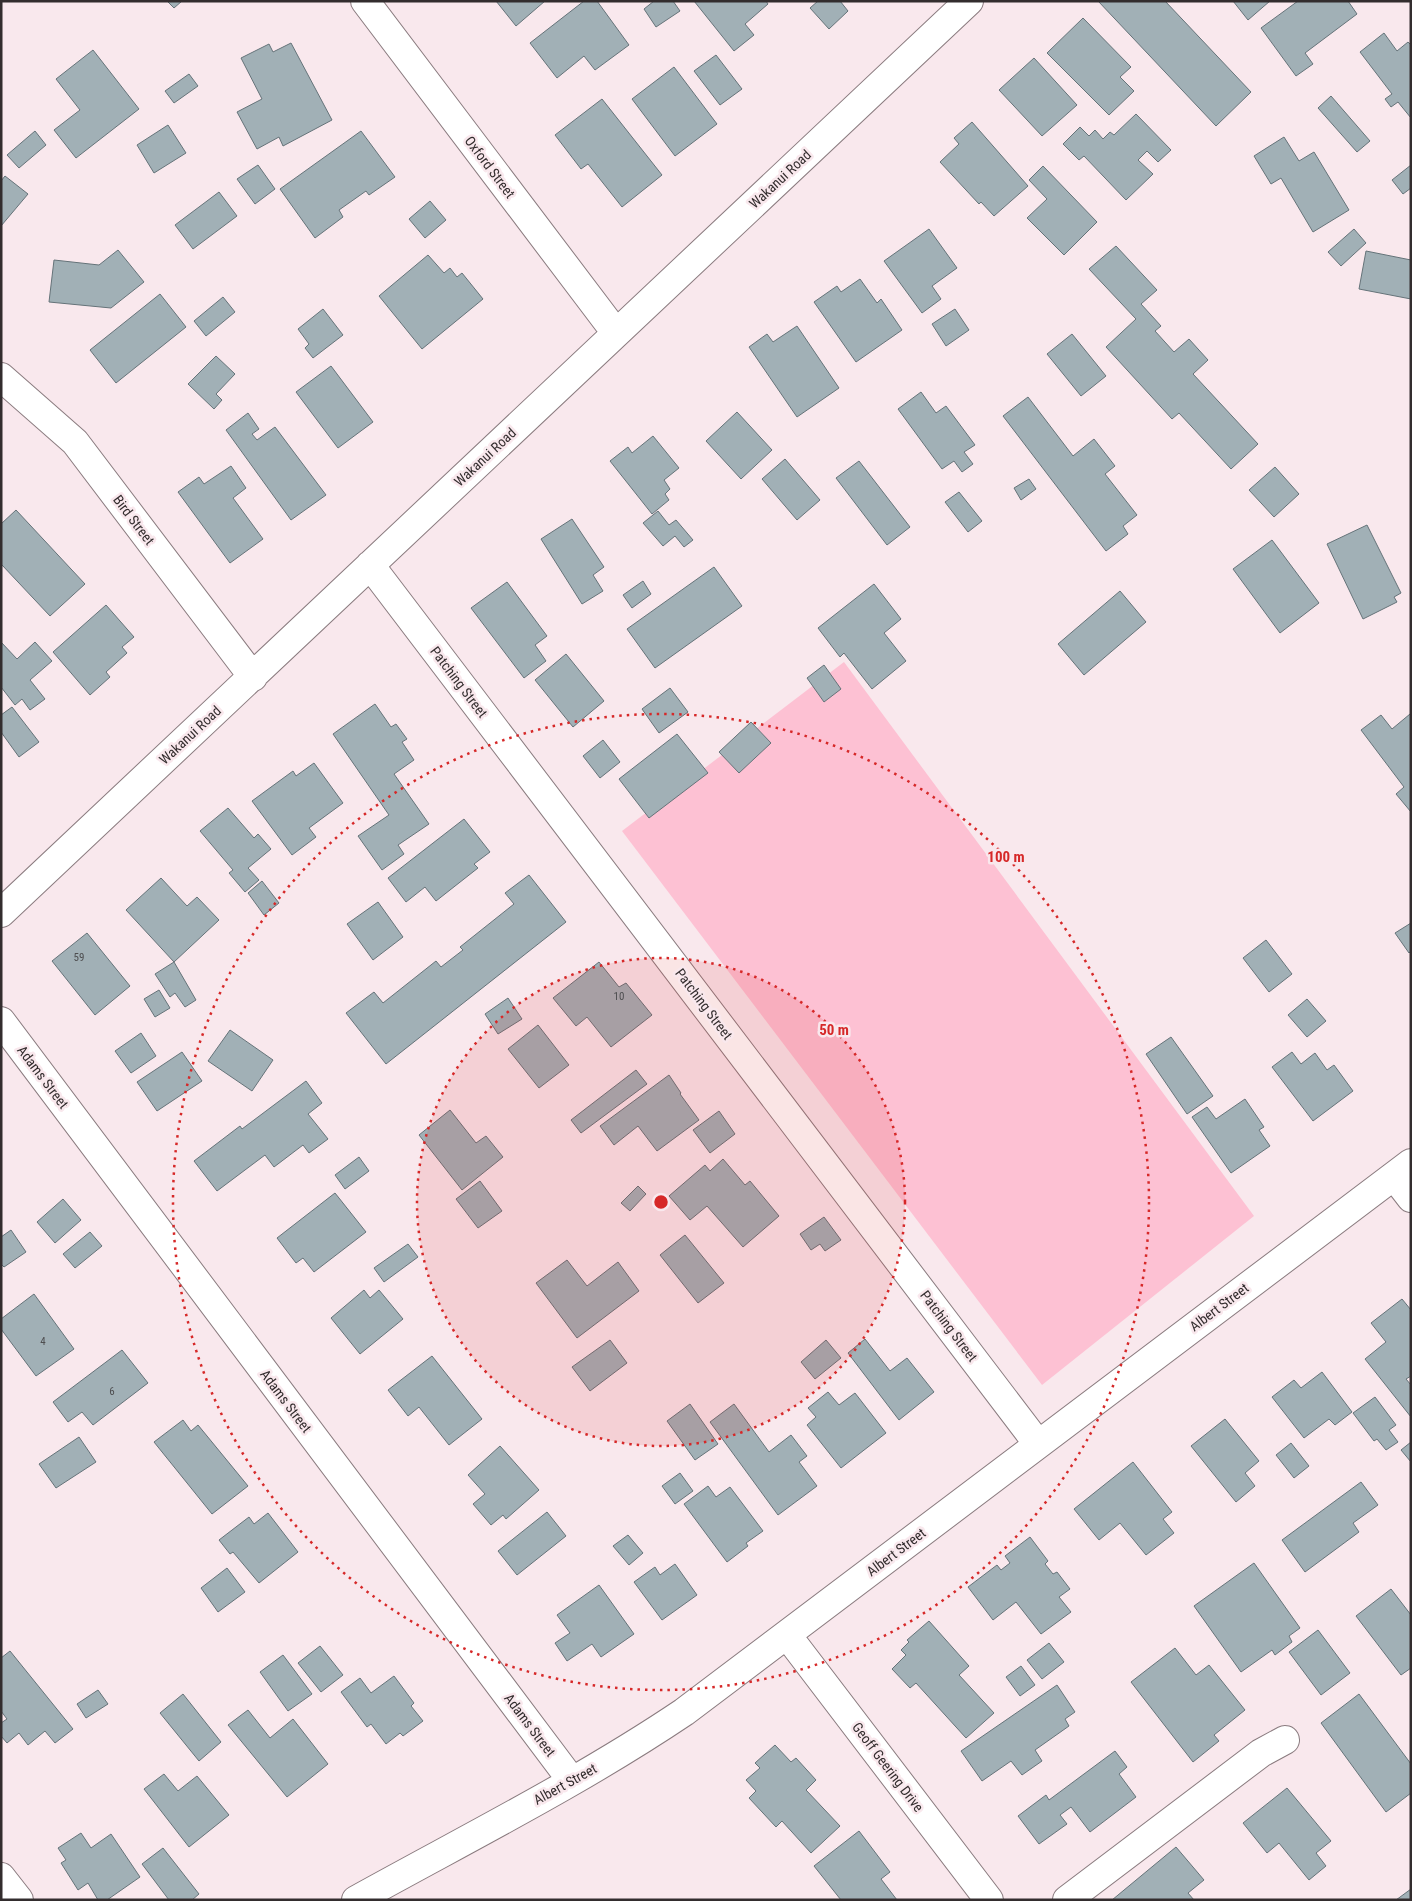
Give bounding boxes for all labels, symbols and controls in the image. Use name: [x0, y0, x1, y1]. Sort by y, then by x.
street label: Oxford Street: [462, 133, 518, 201]
street label: Wakanui Road: [746, 146, 814, 212]
street label: Wakanui Road: [451, 424, 519, 490]
street label: Bird Street: [110, 492, 158, 548]
street label: Patching Street: [427, 643, 491, 721]
street label: Wakanui Road: [156, 702, 224, 768]
text: 100 m: [987, 848, 1025, 866]
house number: 59: [74, 951, 84, 964]
street label: Patching Street: [672, 965, 736, 1043]
house number: 10: [614, 990, 624, 1003]
text: 50 m: [819, 1021, 849, 1039]
street label: Adams Street: [14, 1042, 72, 1112]
centre of rings: [652, 1193, 670, 1211]
street label: Albert Street: [1186, 1280, 1252, 1334]
street label: Patching Street: [917, 1287, 981, 1365]
house number: 4: [40, 1335, 46, 1348]
street label: Adams Street: [257, 1366, 315, 1436]
house number: 6: [109, 1385, 115, 1398]
street label: Albert Street: [863, 1525, 929, 1579]
street label: Adams Street: [501, 1690, 559, 1760]
street label: Geoff Geering Drive: [849, 1719, 927, 1815]
street label: Albert Street: [531, 1760, 599, 1808]

